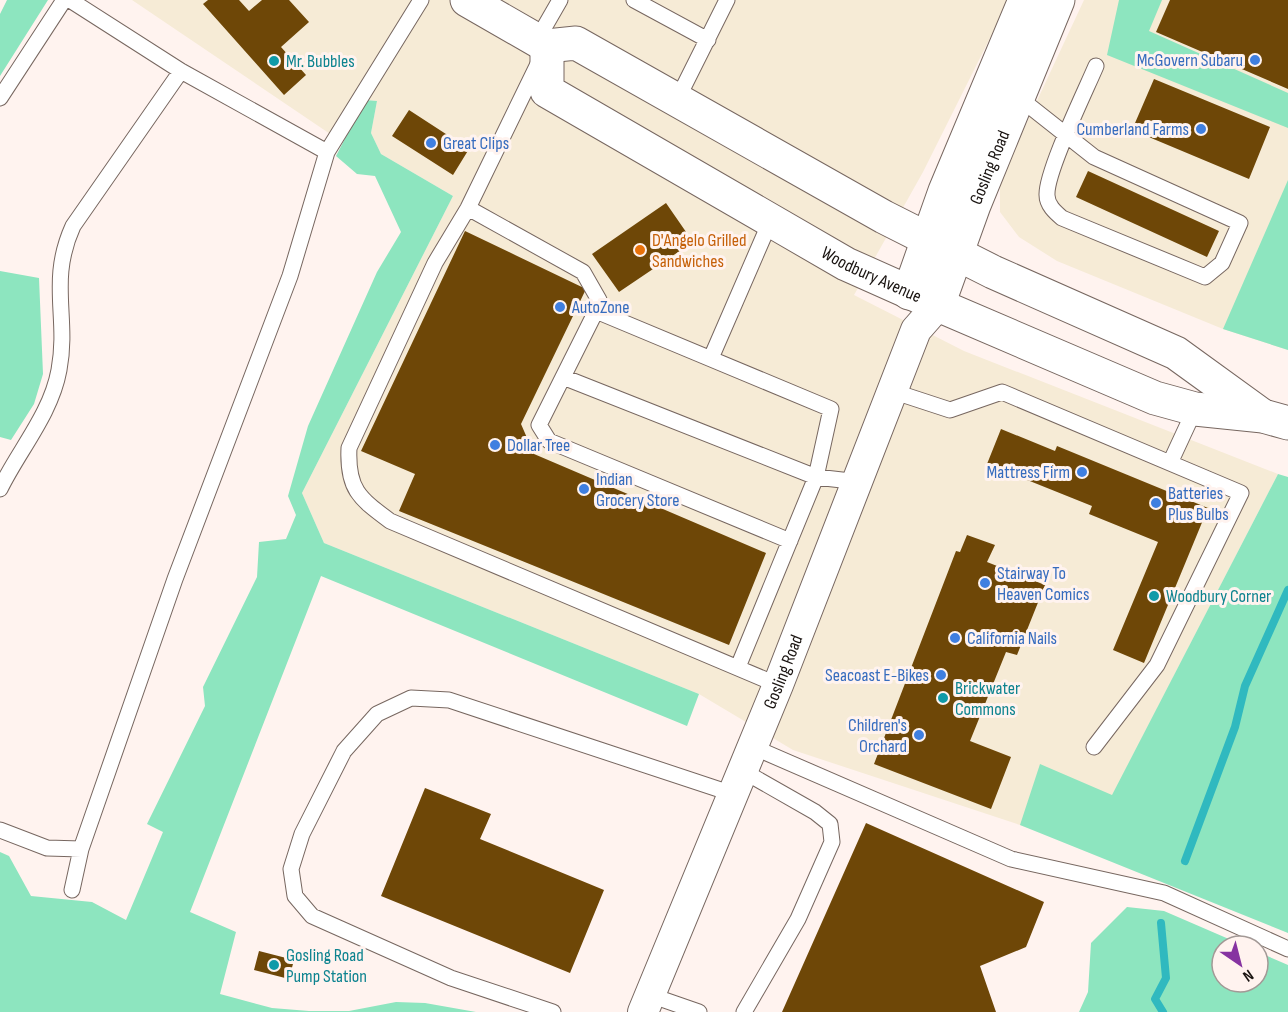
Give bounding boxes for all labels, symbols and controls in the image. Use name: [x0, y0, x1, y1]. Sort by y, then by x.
place label: McGovern Subaru: [1137, 50, 1243, 71]
place label: Mr. Bubbles: [286, 51, 355, 72]
marker: McGovern Subaru: [1248, 53, 1262, 67]
marker: Mr. Bubbles: [267, 54, 281, 68]
place label: Cumberland Farms: [1076, 119, 1189, 140]
marker: Cumberland Farms: [1194, 122, 1208, 136]
street label: Gosling Road: [965, 127, 1014, 207]
place label: Great Clips: [443, 133, 509, 154]
marker: Great Clips: [424, 136, 438, 150]
place label: D'Angelo Grilled Sandwiches: [652, 230, 746, 272]
street label: Woodbury Avenue: [818, 242, 925, 307]
marker: D'Angelo Grilled Sandwiches: [633, 243, 647, 257]
place label: AutoZone: [571, 297, 630, 318]
marker: AutoZone: [553, 300, 567, 314]
place label: Dollar Tree: [507, 435, 570, 456]
marker: Dollar Tree: [488, 438, 502, 452]
place label: Mattress Firm: [987, 462, 1070, 483]
marker: Mattress Firm: [1075, 465, 1089, 479]
place label: Indian Grocery Store: [596, 469, 679, 511]
marker: Indian Grocery Store: [577, 482, 591, 496]
place label: Batteries Plus Bulbs: [1168, 483, 1229, 525]
marker: Batteries Plus Bulbs: [1149, 496, 1163, 510]
place label: Stairway To Heaven Comics: [997, 563, 1089, 605]
marker: Stairway To Heaven Comics: [978, 576, 992, 590]
place label: Woodbury Corner: [1166, 586, 1271, 607]
marker: Woodbury Corner: [1147, 589, 1161, 603]
place label: California Nails: [967, 628, 1057, 649]
marker: California Nails: [948, 631, 962, 645]
street label: Gosling Road: [759, 632, 807, 712]
place label: Seacoast E-Bikes: [825, 665, 929, 686]
marker: Seacoast E-Bikes: [934, 668, 948, 682]
place label: Brickwater Commons: [955, 678, 1020, 720]
marker: Brickwater Commons: [936, 691, 950, 705]
place label: Children's Orchard: [848, 715, 907, 757]
marker: Children's Orchard: [912, 728, 926, 742]
north arrow: [1210, 934, 1270, 994]
place label: Gosling Road Pump Station: [286, 945, 367, 987]
marker: Gosling Road Pump Station: [267, 958, 281, 972]
text: N: [1239, 965, 1257, 985]

